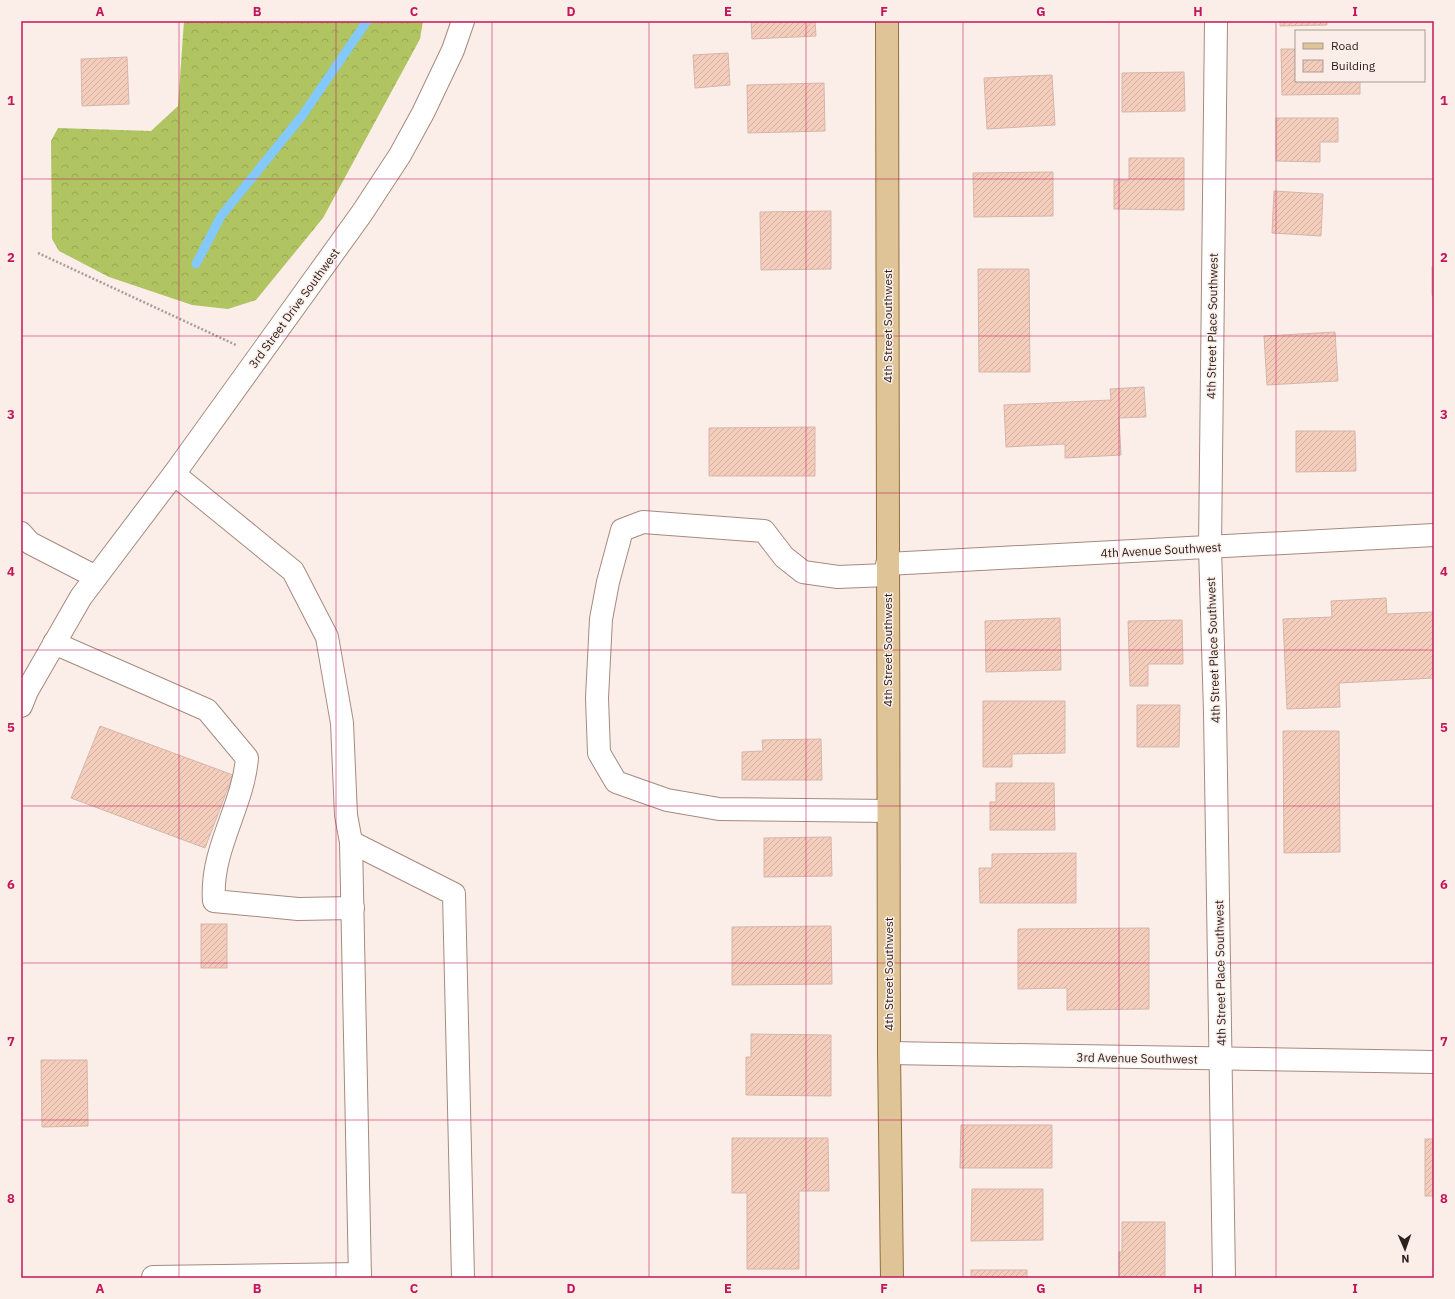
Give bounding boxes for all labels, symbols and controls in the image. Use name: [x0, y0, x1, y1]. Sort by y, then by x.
text: A: [96, 3, 105, 20]
text: B: [253, 3, 262, 20]
text: C: [410, 3, 419, 20]
text: D: [566, 3, 576, 20]
text: E: [724, 3, 732, 20]
text: F: [880, 3, 888, 20]
text: G: [1036, 3, 1046, 20]
text: H: [1193, 3, 1203, 20]
text: I: [1352, 3, 1358, 20]
legend: [1295, 30, 1425, 82]
text: Road: [1331, 38, 1359, 53]
text: Building: [1331, 58, 1376, 73]
text: 1: [7, 92, 15, 109]
text: 1: [1440, 92, 1448, 109]
street label: 3rd Street Drive Southwest: [245, 245, 343, 371]
text: 2: [7, 249, 15, 266]
text: 2: [1440, 249, 1448, 266]
street label: 4th Street Place Southwest: [1203, 253, 1221, 399]
street label: 4th Street Southwest: [880, 269, 895, 383]
text: 3: [7, 406, 15, 423]
text: 3: [1440, 406, 1448, 423]
street label: 4th Avenue Southwest: [1100, 539, 1222, 561]
text: 4: [7, 563, 15, 580]
text: 4: [1440, 563, 1448, 580]
street label: 4th Street Place Southwest: [1203, 577, 1223, 723]
street label: 4th Street Southwest: [880, 593, 895, 707]
text: 5: [7, 719, 15, 736]
text: 5: [1440, 719, 1448, 736]
text: 6: [7, 876, 15, 893]
text: 6: [1440, 876, 1448, 893]
street label: 4th Street Place Southwest: [1211, 900, 1229, 1046]
street label: 4th Street Southwest: [881, 917, 896, 1031]
text: 7: [7, 1033, 15, 1050]
text: 7: [1440, 1033, 1448, 1050]
street label: 3rd Avenue Southwest: [1076, 1049, 1198, 1067]
text: 8: [7, 1190, 15, 1207]
text: 8: [1440, 1190, 1448, 1207]
north arrow: [1385, 1229, 1425, 1269]
text: N: [1401, 1252, 1410, 1266]
text: A: [96, 1280, 105, 1297]
text: B: [253, 1280, 262, 1297]
text: C: [410, 1280, 419, 1297]
text: D: [566, 1280, 576, 1297]
text: E: [724, 1280, 732, 1297]
text: F: [880, 1280, 888, 1297]
text: G: [1036, 1280, 1046, 1297]
text: H: [1193, 1280, 1203, 1297]
text: I: [1352, 1280, 1358, 1297]

